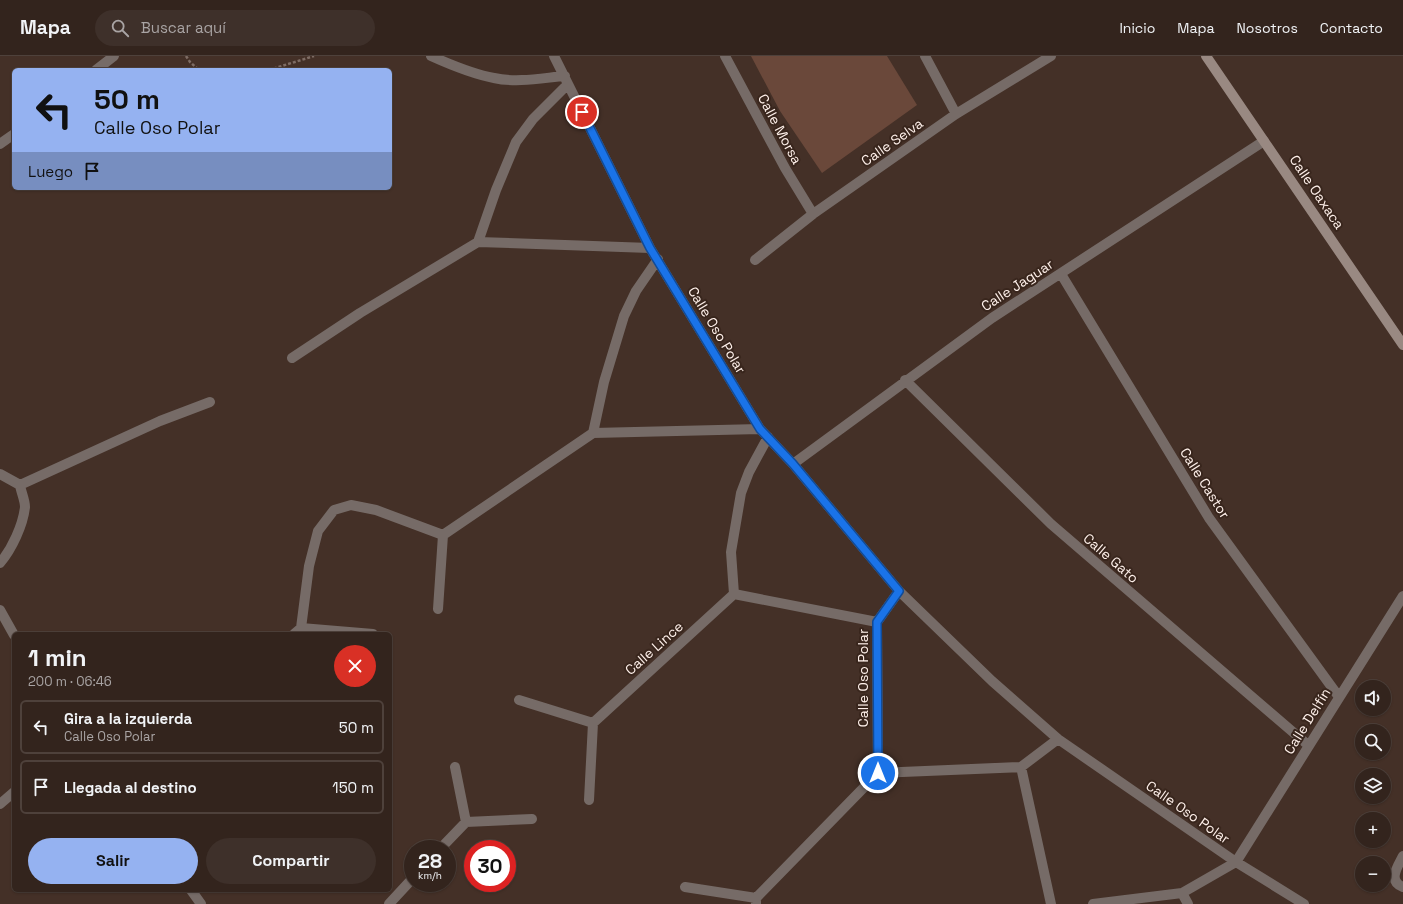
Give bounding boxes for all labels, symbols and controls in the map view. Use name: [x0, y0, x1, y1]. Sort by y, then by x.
search box: [95, 10, 375, 46]
text: Mapa: [20, 15, 71, 40]
icon: search: [109, 17, 131, 39]
text: Buscar aquí: [141, 18, 226, 37]
text: Inicio: [1119, 19, 1155, 37]
text: Mapa: [1177, 19, 1215, 37]
text: Nosotros: [1237, 19, 1298, 37]
text: Contacto: [1320, 19, 1383, 37]
text: 50 m: [94, 81, 160, 117]
icon: left: [28, 84, 80, 136]
street label: Calle Morsa: [754, 91, 806, 167]
pin: [565, 95, 599, 129]
icon: arrive: [571, 101, 593, 123]
street label: Calle Selva: [858, 114, 926, 170]
text: Calle Oso Polar: [94, 116, 220, 139]
street label: Calle Oaxaca: [1286, 151, 1348, 233]
icon: arrive: [81, 160, 103, 182]
text: Luego: [28, 162, 73, 181]
street label: Calle Jaguar: [978, 255, 1056, 315]
street label: Calle Oso Polar: [684, 283, 750, 377]
street label: Calle Castor: [1176, 444, 1234, 522]
street label: Calle Gato: [1080, 529, 1142, 587]
street label: Calle Lince: [621, 617, 687, 679]
street label: Calle Oso Polar: [854, 629, 872, 727]
text: 1 min: [28, 642, 87, 673]
button: close: [334, 645, 376, 687]
text: 200 m · 06:46: [28, 673, 112, 690]
map controls: [1355, 680, 1391, 892]
button: sound: [1355, 680, 1391, 716]
street label: Calle Delfín: [1279, 684, 1335, 758]
text: Gira a la izquierda: [64, 709, 192, 728]
icon: left: [30, 716, 52, 738]
text: 50 m: [339, 718, 374, 737]
button: search: [1355, 724, 1391, 760]
text: Calle Oso Polar: [64, 728, 155, 745]
position arrow: [857, 752, 899, 794]
button: layers: [1355, 768, 1391, 804]
icon: arrive: [30, 776, 52, 798]
street label: Calle Oso Polar: [1143, 776, 1233, 848]
text: Llegada al destino: [64, 778, 197, 797]
text: 150 m: [332, 778, 374, 797]
button: +: [1355, 812, 1391, 848]
button: Salir: [28, 838, 198, 884]
button: Compartir: [206, 838, 376, 884]
speed limit sign: 30: [464, 840, 516, 892]
text: 28: [418, 848, 442, 874]
button: −: [1355, 856, 1391, 892]
text: km/h: [418, 869, 442, 882]

